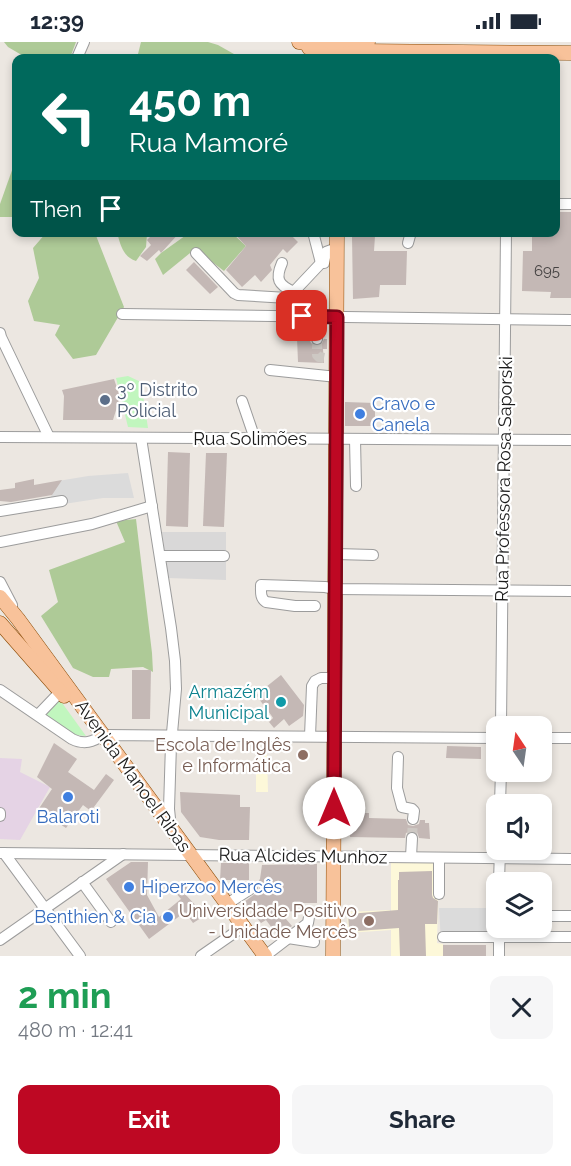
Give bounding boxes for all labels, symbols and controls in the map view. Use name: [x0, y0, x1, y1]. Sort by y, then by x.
text: 12:39: [30, 8, 84, 34]
text: 450 m: [129, 77, 251, 126]
icon: left: [30, 78, 108, 156]
text: Rua Mamoré: [129, 127, 288, 158]
icon: arrive: [94, 192, 127, 225]
text: Then: [30, 196, 82, 222]
house number: 695: [534, 262, 560, 280]
pin: [276, 290, 327, 341]
icon: arrive: [285, 299, 318, 332]
street label: Rua Professora Rosa Saporski: [491, 356, 516, 602]
place label: 3º Distrito Policial: [117, 379, 198, 421]
marker: 3º Distrito Policial: [98, 393, 112, 407]
place label: Cravo e Canela: [372, 393, 436, 435]
marker: Cravo e Canela: [353, 407, 367, 421]
street label: Rua Solimões: [193, 428, 307, 449]
place label: Armazém Municipal: [188, 681, 269, 723]
marker: Armazém Municipal: [274, 695, 288, 709]
street label: Avenida Manoel Ribas: [71, 696, 196, 856]
north arrow: [486, 716, 552, 782]
map controls: [486, 716, 552, 938]
place label: Escola de Inglês e Informática: [155, 734, 291, 776]
marker: Escola de Inglês e Informática: [296, 748, 310, 762]
position arrow: [302, 776, 366, 840]
marker: Balaroti: [61, 790, 75, 804]
button: sound: [486, 794, 552, 860]
place label: Balaroti: [36, 806, 100, 827]
street label: Rua Alcides Munhoz: [218, 844, 388, 867]
button: layers: [486, 872, 552, 938]
place label: Hiperzoo Mercês: [141, 876, 282, 897]
marker: Hiperzoo Mercês: [122, 880, 136, 894]
place label: Universidade Positivo - Unidade Mercês: [179, 900, 357, 942]
place label: Benthien & Cia: [34, 906, 156, 927]
marker: Benthien & Cia: [161, 910, 175, 924]
marker: Universidade Positivo - Unidade Mercês: [362, 914, 376, 928]
text: 2 min: [18, 974, 111, 1016]
button: close: [490, 976, 553, 1039]
text: 480 m · 12:41: [18, 1018, 133, 1042]
button: Exit: [18, 1085, 280, 1154]
button: Share: [292, 1085, 553, 1154]

